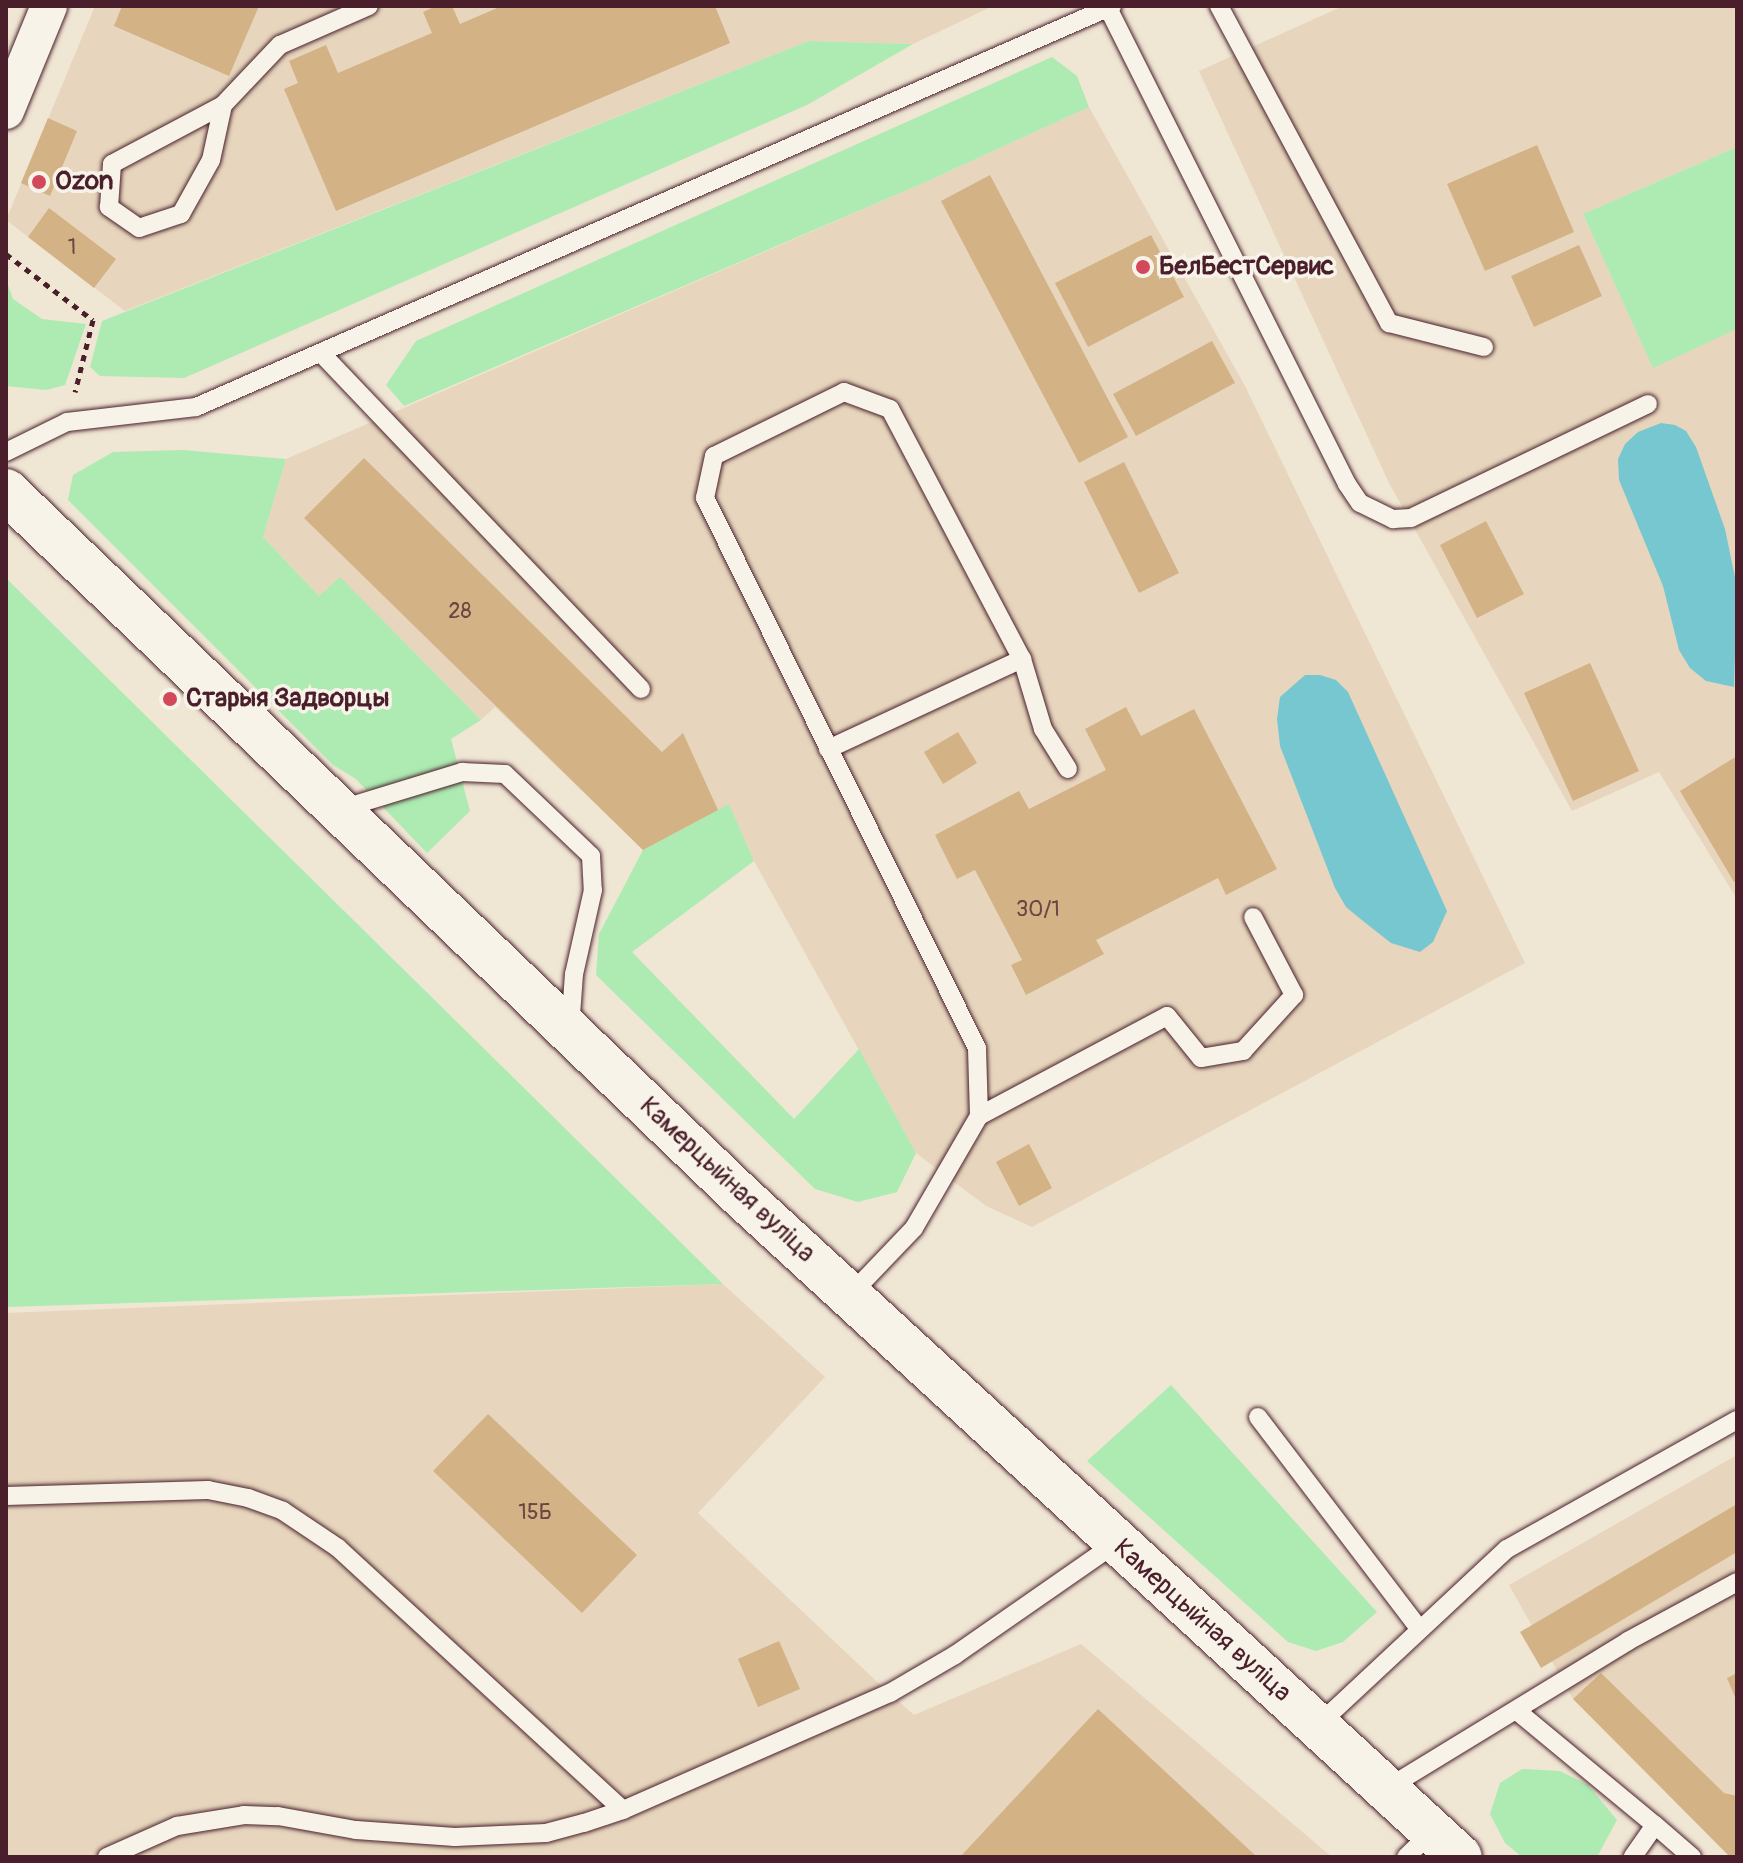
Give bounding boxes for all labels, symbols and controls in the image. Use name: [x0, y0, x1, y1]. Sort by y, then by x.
place label: Ozon: [55, 166, 113, 198]
marker: Ozon: [30, 173, 48, 191]
house number: 1: [68, 235, 76, 261]
place label: БелБестСервис: [1159, 251, 1334, 283]
marker: БелБестСервис: [1134, 258, 1152, 276]
house number: 28: [448, 599, 472, 625]
place label: Старыя Задворцы: [186, 683, 389, 715]
marker: Старыя Задворцы: [161, 690, 179, 708]
house number: 30/1: [1016, 897, 1060, 923]
street label: Камерцыйная вуліца: [633, 1091, 821, 1269]
house number: 15Б: [518, 1500, 552, 1526]
street label: Камерцыйная вуліца: [1107, 1533, 1297, 1709]

